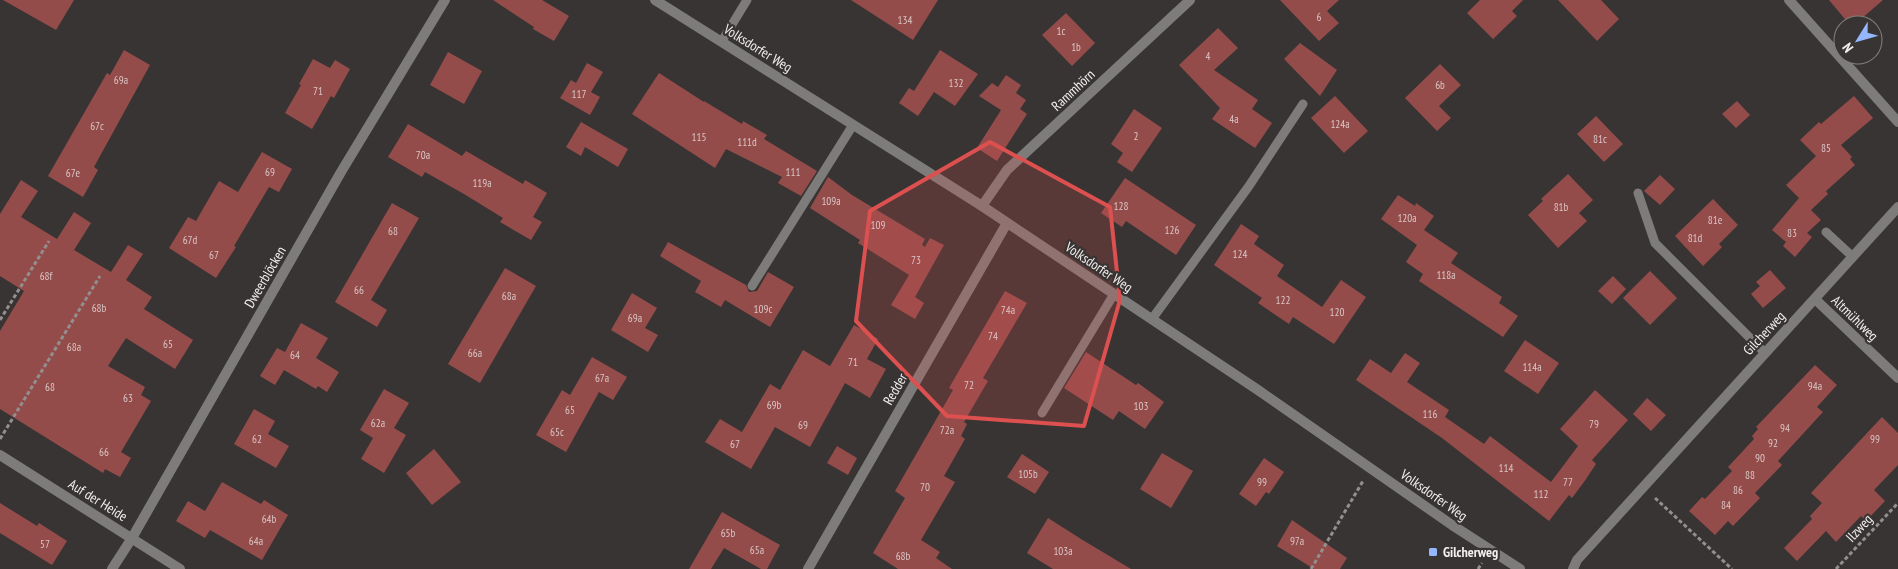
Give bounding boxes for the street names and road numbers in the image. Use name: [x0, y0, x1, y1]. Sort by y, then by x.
street label: Volksdorfer Weg: [719, 19, 796, 76]
street label: Rammhörn: [1048, 65, 1098, 115]
street label: Volksdorfer Weg: [1061, 237, 1136, 296]
street label: Dweerblöcken: [240, 243, 290, 311]
street label: Altmühlweg: [1828, 291, 1882, 345]
street label: Gilcherweg: [1739, 307, 1789, 359]
street label: Redder: [879, 370, 911, 408]
street label: Volksdorfer Weg: [1396, 465, 1471, 525]
street label: Auf der Heide: [65, 475, 131, 525]
street label: Ilzweg: [1842, 510, 1876, 546]

